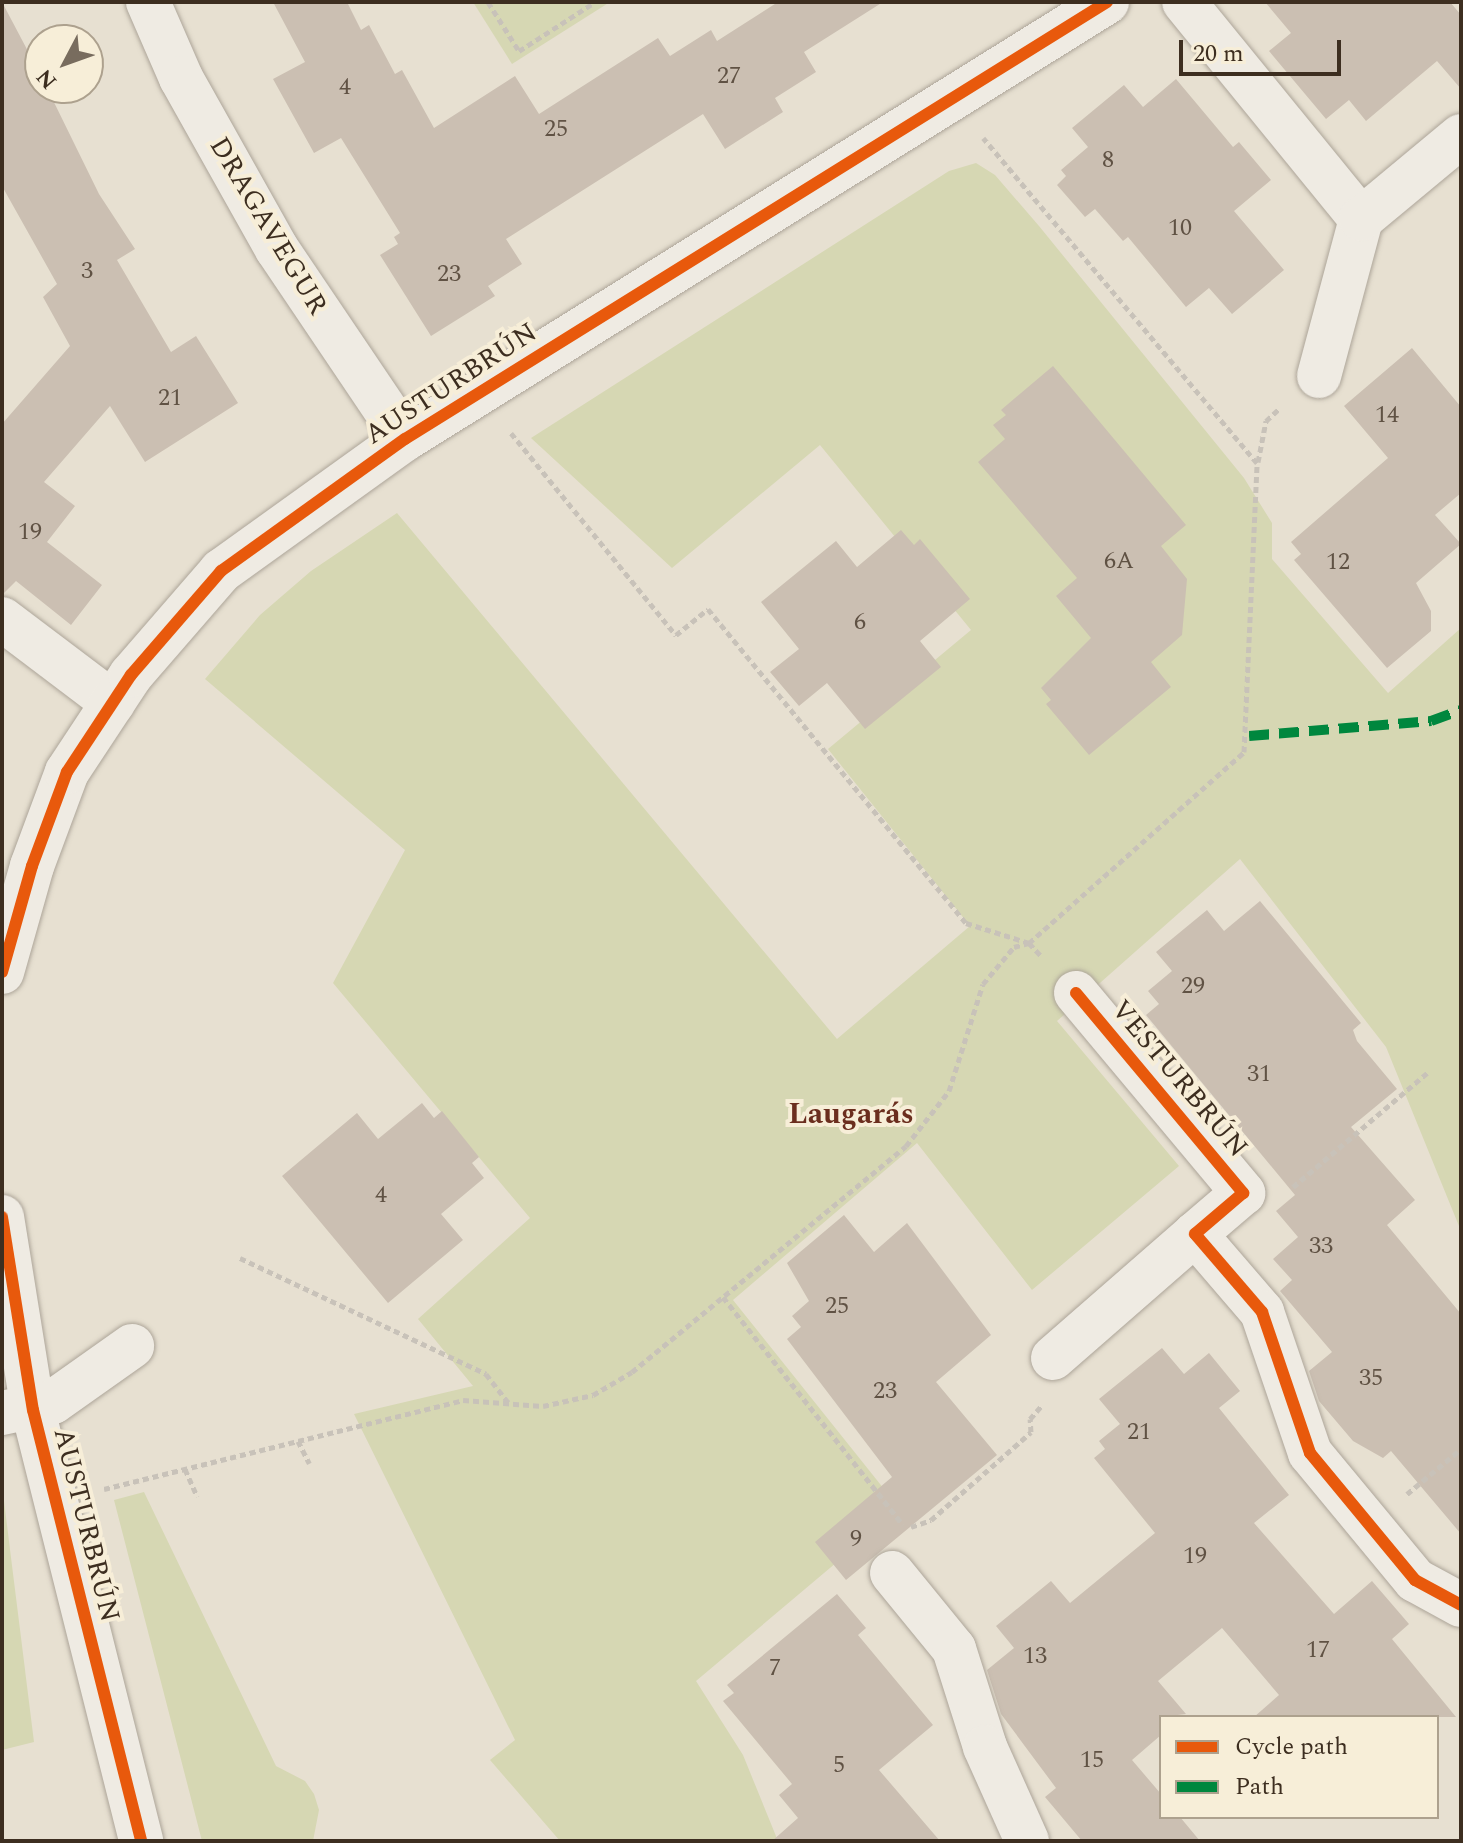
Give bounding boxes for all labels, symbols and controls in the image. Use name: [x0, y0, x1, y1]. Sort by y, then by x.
north arrow: [24, 24, 104, 104]
scale bar: [1183, 24, 1345, 74]
text: 20 m: [1193, 36, 1244, 72]
text: N: [29, 61, 65, 96]
house number: 27: [717, 63, 741, 91]
house number: 4: [339, 74, 351, 102]
house number: 25: [544, 116, 568, 144]
street label: DRAGAVEGUR: [202, 131, 334, 321]
house number: 8: [1102, 147, 1114, 175]
house number: 10: [1168, 215, 1192, 243]
house number: 3: [81, 258, 93, 286]
house number: 23: [437, 261, 461, 289]
street label: AUSTURBRÚN: [358, 316, 544, 452]
house number: 21: [158, 385, 182, 413]
house number: 14: [1375, 402, 1399, 430]
house number: 19: [18, 519, 42, 547]
house number: 6A: [1104, 548, 1134, 576]
house number: 12: [1326, 549, 1350, 577]
house number: 6: [854, 609, 866, 637]
house number: 29: [1181, 973, 1205, 1001]
street label: VESTURBRÚN: [1103, 993, 1255, 1165]
house number: 31: [1247, 1061, 1271, 1089]
district label: Laugarás: [788, 1096, 914, 1132]
house number: 4: [375, 1182, 387, 1210]
house number: 33: [1309, 1233, 1333, 1261]
house number: 25: [825, 1293, 849, 1321]
house number: 35: [1359, 1365, 1383, 1393]
house number: 23: [873, 1378, 897, 1406]
house number: 21: [1127, 1419, 1151, 1447]
street label: AUSTURBRÚN: [46, 1424, 126, 1626]
house number: 9: [850, 1526, 862, 1554]
house number: 19: [1183, 1543, 1207, 1571]
house number: 17: [1306, 1637, 1330, 1665]
house number: 13: [1023, 1643, 1047, 1671]
house number: 7: [769, 1655, 781, 1683]
legend: [1159, 1715, 1439, 1819]
text: Cycle path: [1235, 1729, 1348, 1765]
house number: 15: [1080, 1747, 1104, 1775]
house number: 5: [833, 1752, 845, 1780]
text: Path: [1235, 1769, 1284, 1805]

